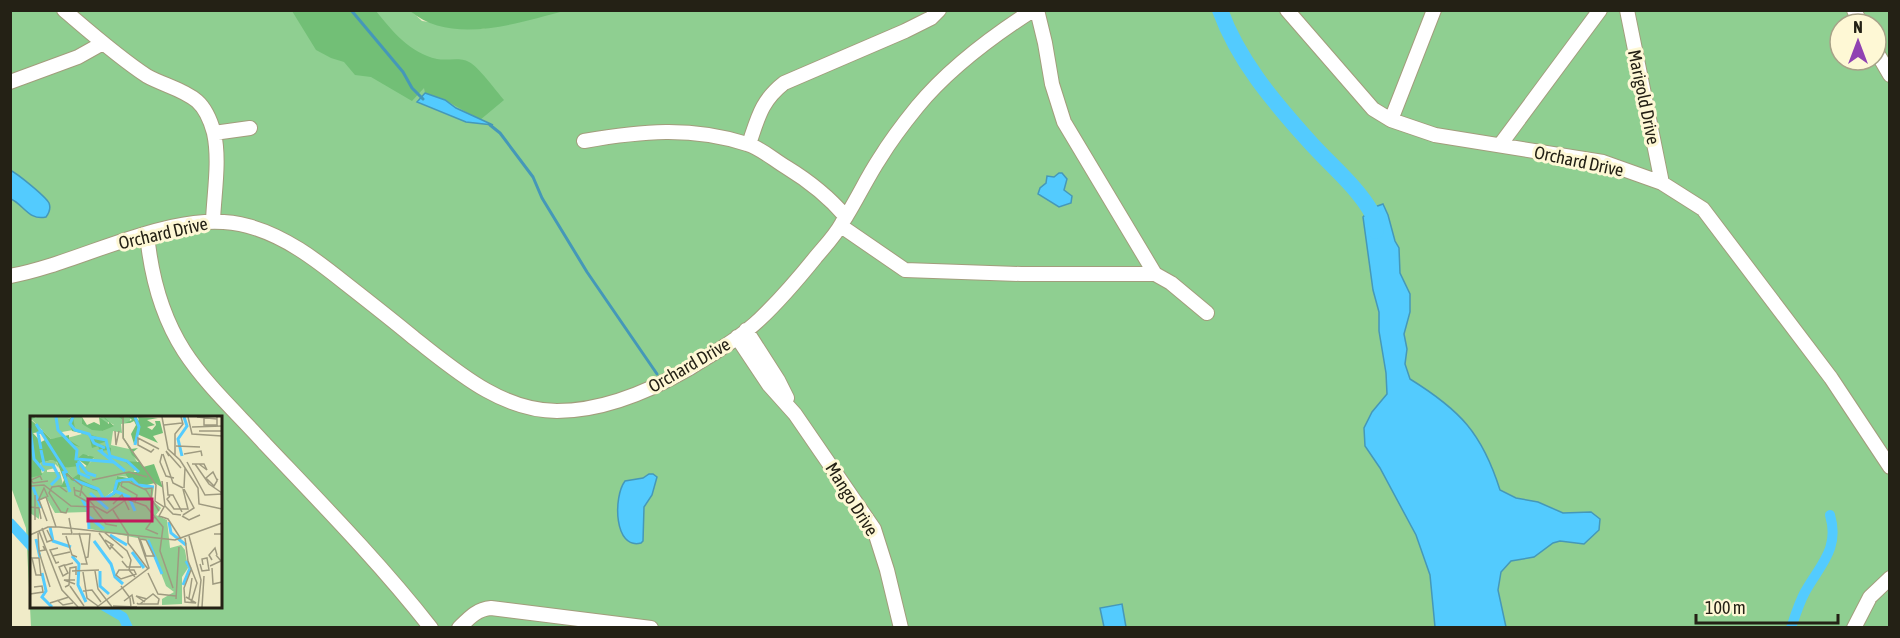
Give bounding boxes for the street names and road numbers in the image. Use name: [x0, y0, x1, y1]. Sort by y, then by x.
street label: Marigold Drive: [1624, 48, 1664, 146]
street label: Orchard Drive: [1532, 141, 1626, 181]
street label: Orchard Drive: [116, 213, 210, 253]
street label: Orchard Drive: [644, 333, 734, 397]
street label: Mango Drive: [821, 458, 883, 540]

